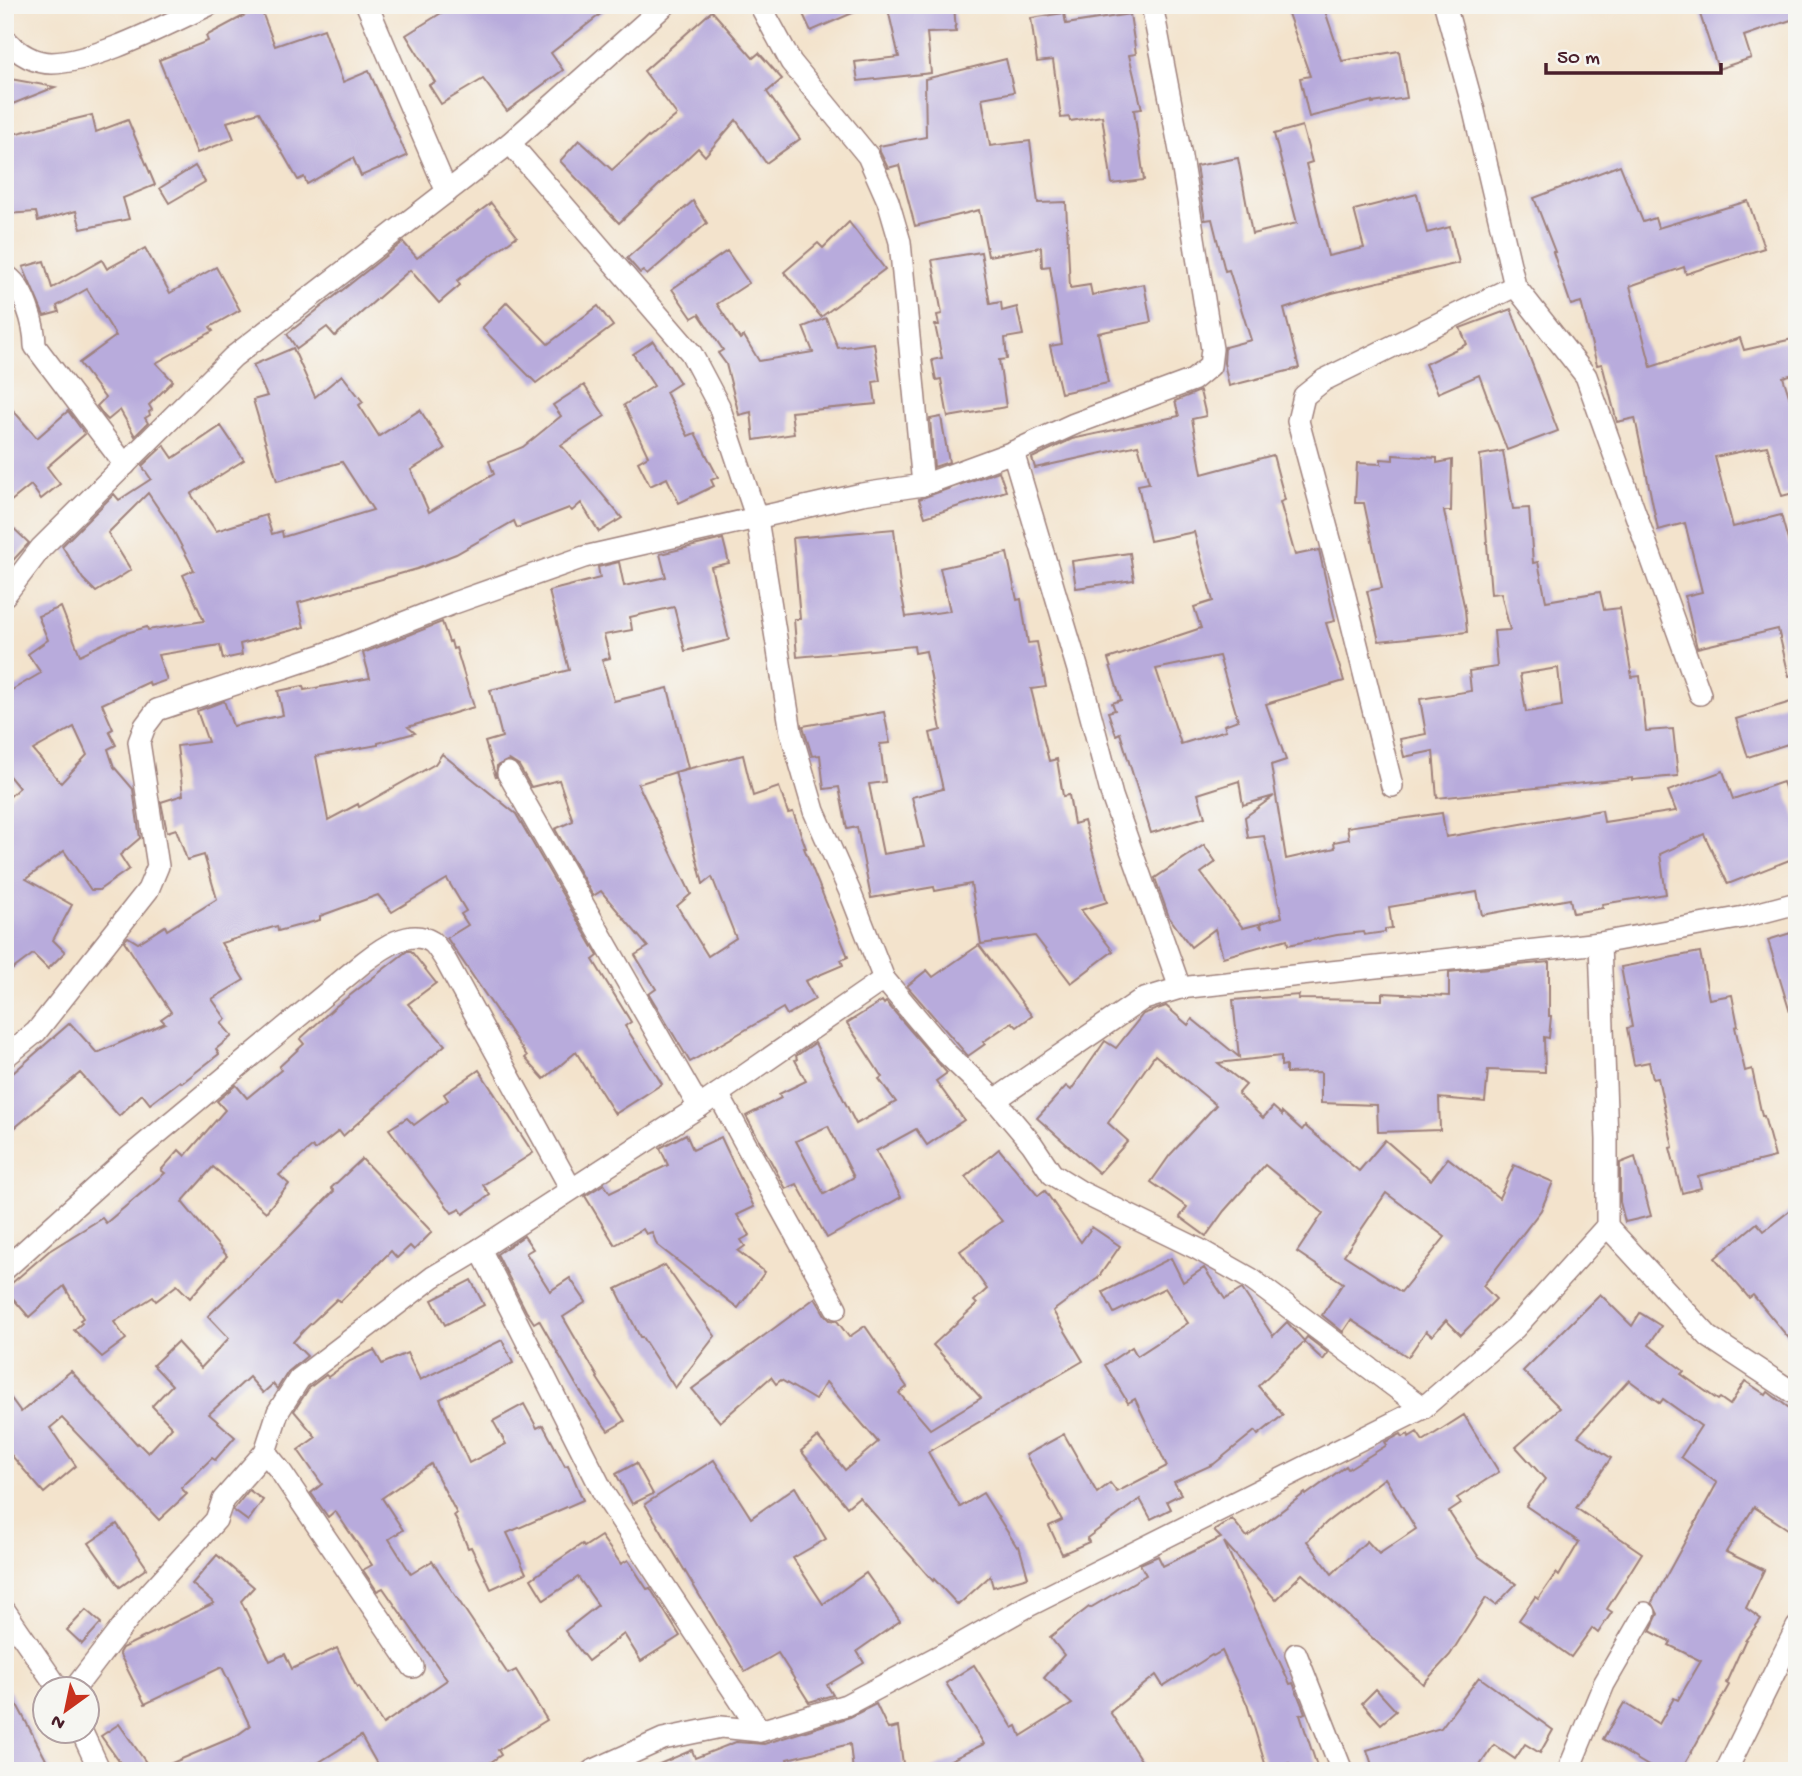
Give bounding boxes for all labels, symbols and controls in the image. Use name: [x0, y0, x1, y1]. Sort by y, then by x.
scale bar: [1546, 32, 1722, 76]
text: 50 m: [1557, 47, 1600, 72]
north arrow: [32, 1674, 102, 1744]
text: N: [47, 1708, 70, 1734]

